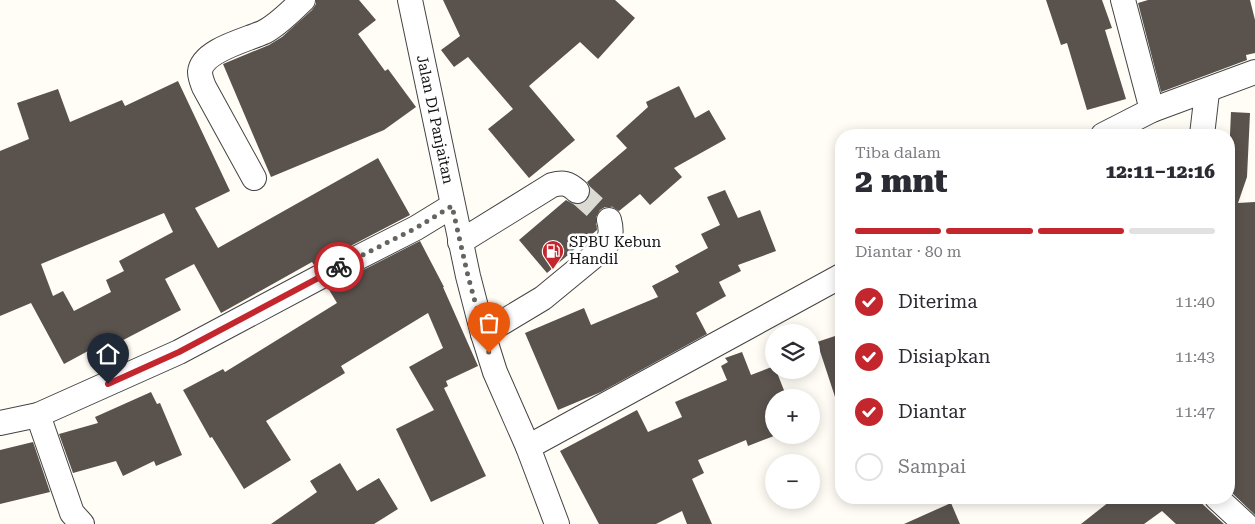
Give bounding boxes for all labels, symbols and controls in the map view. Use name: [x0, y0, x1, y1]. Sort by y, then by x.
street label: Jalan DI Panjaitan: [413, 53, 457, 186]
text: Tiba dalam: [855, 143, 941, 162]
text: 12:11–12:16: [1106, 160, 1215, 183]
text: 2 mnt: [855, 162, 948, 200]
place label: SPBU Kebun Handil: [569, 233, 661, 268]
fuel station icon: SPBU Kebun Handil: [541, 239, 565, 270]
courier: [314, 242, 364, 292]
text: Diantar · 80 m: [855, 242, 961, 261]
icon: bike: [325, 253, 353, 281]
icon: check: [855, 288, 883, 316]
text: Diterima: [898, 290, 978, 313]
text: 11:40: [1175, 292, 1215, 311]
pin: [468, 302, 510, 353]
icon: bag: [475, 309, 503, 337]
map controls: [765, 324, 820, 509]
button: layers: [765, 324, 820, 379]
pin: [87, 333, 129, 384]
icon: home: [94, 340, 122, 368]
icon: check: [855, 343, 883, 371]
text: Disiapkan: [898, 345, 991, 368]
text: 11:43: [1175, 347, 1215, 366]
button: +: [765, 389, 820, 444]
icon: check: [855, 398, 883, 426]
text: Diantar: [898, 400, 966, 423]
text: 11:47: [1175, 402, 1215, 421]
button: −: [765, 454, 820, 509]
text: Sampai: [898, 455, 966, 478]

